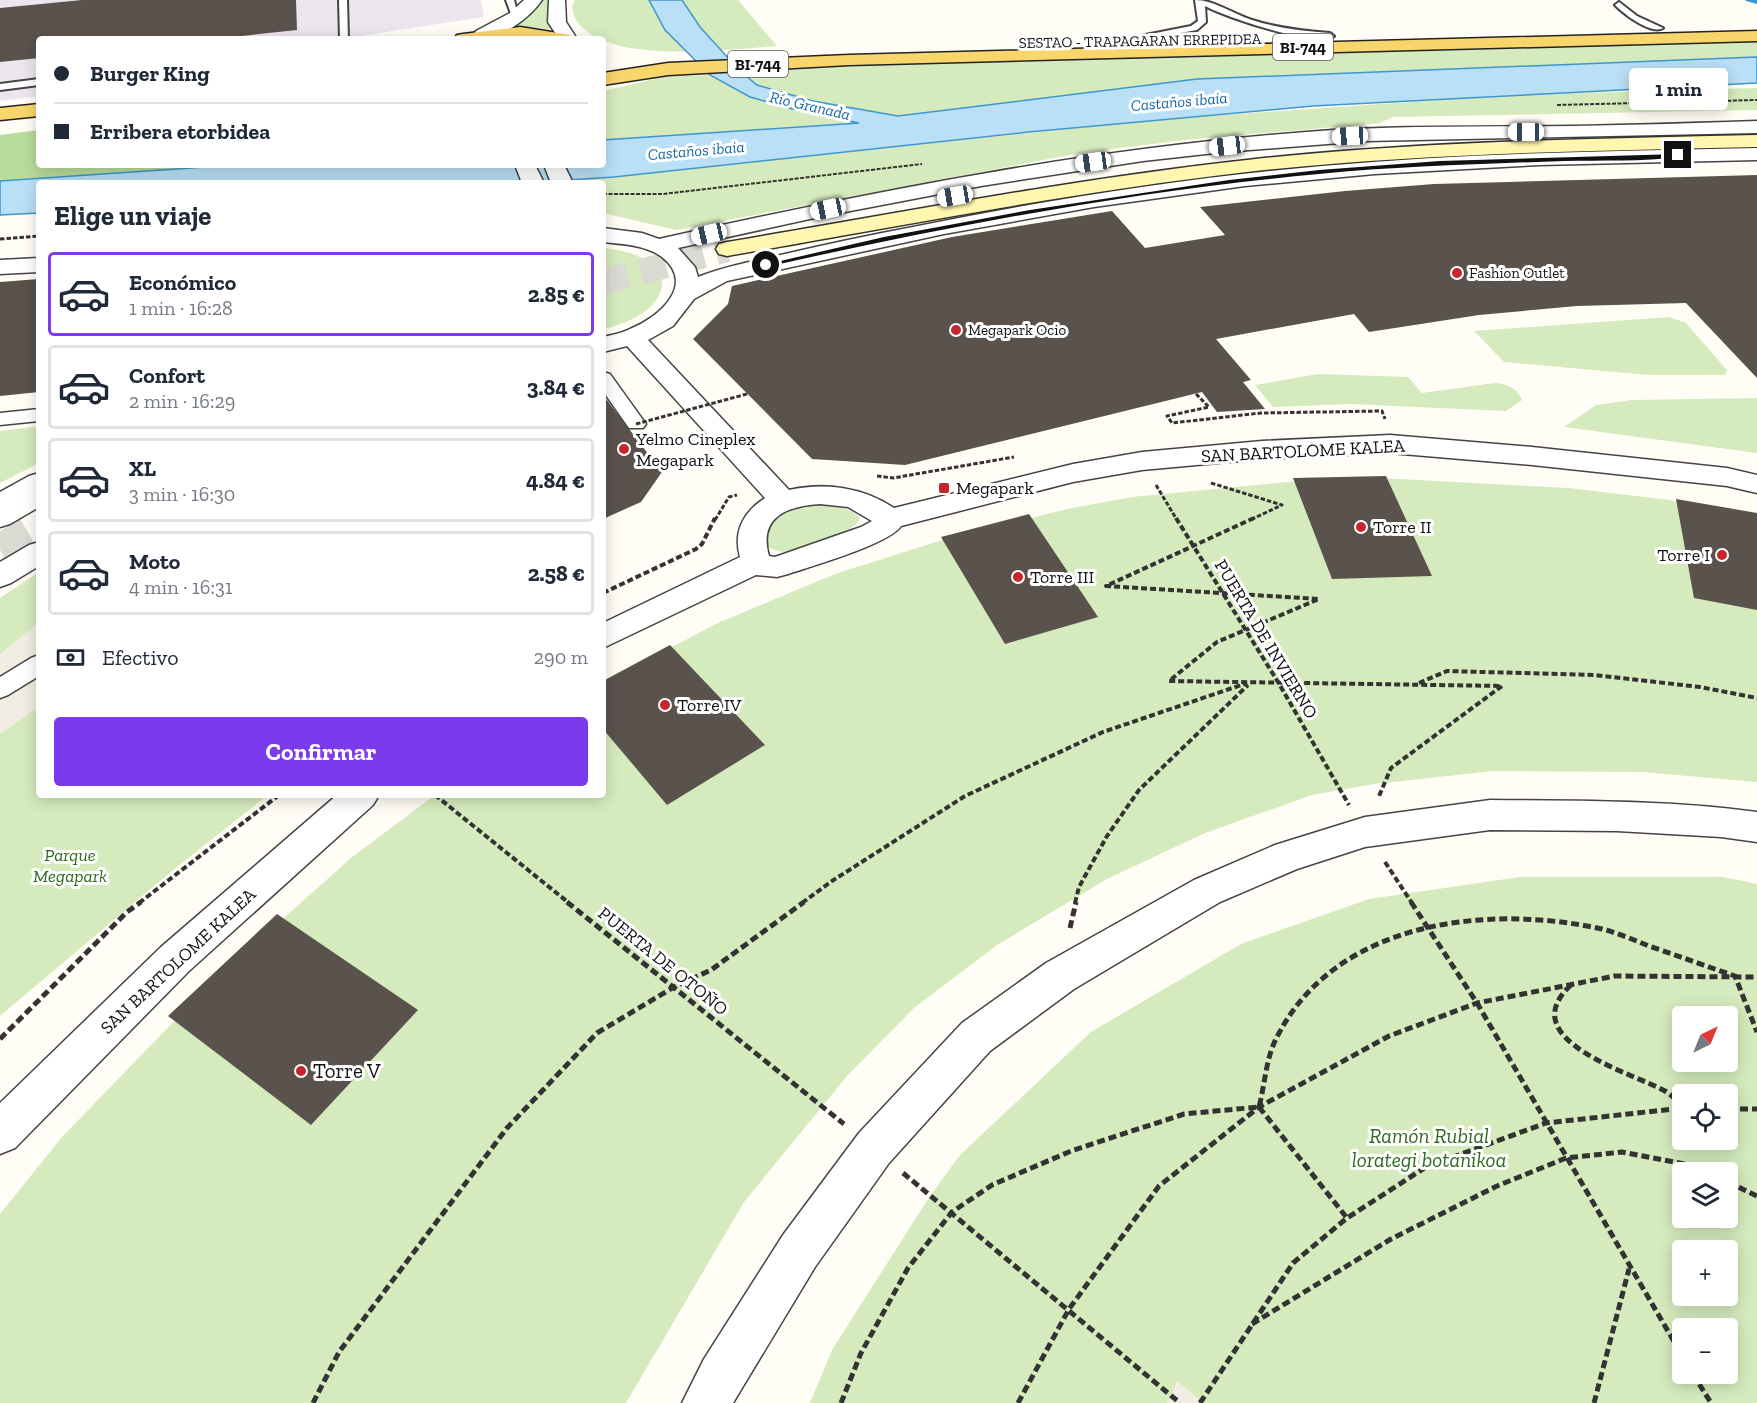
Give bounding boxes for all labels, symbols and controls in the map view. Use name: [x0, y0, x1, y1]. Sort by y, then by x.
street label: SESTAO - TRAPAGARAN ERREPIDEA: [1019, 30, 1262, 52]
road number: BI-744: [1273, 34, 1333, 60]
road number: BI-744: [728, 51, 788, 77]
text: Burger King: [90, 60, 210, 87]
callout: 1 min: [1628, 68, 1728, 110]
text: 1 min: [1655, 77, 1702, 101]
water label: Río Granada: [768, 87, 852, 124]
water label: Castaños ibaia: [1130, 88, 1228, 115]
text: Erribera etorbidea: [90, 118, 270, 145]
car: [1508, 123, 1544, 141]
car: [1332, 126, 1368, 146]
car: [1208, 135, 1246, 157]
water label: Castaños ibaia: [647, 137, 745, 164]
route end: [1664, 141, 1691, 168]
car: [1074, 151, 1112, 173]
car: [936, 184, 974, 208]
car: [809, 196, 847, 222]
text: Elige un viaje: [54, 200, 211, 232]
car: [689, 221, 729, 247]
route start: [752, 251, 779, 278]
place label: Fashion Outlet: [1469, 264, 1565, 282]
marker: Fashion Outlet: [1450, 266, 1464, 280]
icon: car: [57, 267, 111, 321]
text: Económico: [129, 269, 236, 296]
text: 2.85 €: [528, 281, 585, 308]
text: 1 min · 16:28: [129, 296, 233, 320]
place label: Megapark Ocio: [968, 321, 1066, 339]
marker: Megapark Ocio: [949, 323, 963, 337]
icon: car: [57, 360, 111, 414]
text: Confort: [129, 362, 205, 389]
text: 3.84 €: [527, 374, 585, 401]
text: 2 min · 16:29: [129, 389, 235, 413]
place label: Yelmo Cineplex Megapark: [635, 428, 755, 471]
street label: SAN BARTOLOME KALEA: [1201, 435, 1406, 467]
marker: Yelmo Cineplex Megapark: [617, 442, 631, 456]
icon: car: [57, 453, 111, 507]
text: XL: [129, 455, 156, 482]
text: 4.84 €: [526, 467, 585, 494]
place label: Megapark: [956, 477, 1035, 499]
marker: Megapark: [937, 481, 951, 495]
text: 3 min · 16:30: [129, 482, 235, 506]
place label: Torre II: [1373, 516, 1432, 538]
marker: Torre II: [1354, 520, 1368, 534]
place label: Torre I: [1657, 544, 1710, 566]
icon: car: [57, 546, 111, 600]
text: Moto: [129, 548, 180, 575]
marker: Torre I: [1715, 548, 1729, 562]
street label: PUERTA DE INVIERNO: [1210, 555, 1322, 723]
text: 2.58 €: [528, 560, 585, 587]
place label: Torre III: [1030, 566, 1094, 588]
marker: Torre III: [1011, 570, 1025, 584]
text: 4 min · 16:31: [129, 575, 232, 599]
icon: cash: [54, 641, 87, 674]
text: Efectivo: [102, 644, 178, 671]
text: 290 m: [534, 645, 588, 669]
place label: Torre IV: [677, 694, 742, 716]
marker: Torre IV: [658, 698, 672, 712]
button: Confirmar: [54, 717, 588, 786]
park label: Parque Megapark: [33, 844, 107, 887]
street label: SAN BARTOLOME KALEA: [96, 883, 260, 1039]
street label: PUERTA DE OTOÑO: [594, 902, 732, 1020]
north arrow: [1672, 1006, 1738, 1072]
map controls: [1672, 1006, 1738, 1384]
place label: Torre V: [313, 1058, 381, 1083]
marker: Torre V: [294, 1064, 308, 1078]
button: locate: [1672, 1084, 1738, 1150]
park label: Ramón Rubial lorategi botanikoa: [1352, 1123, 1506, 1172]
button: layers: [1672, 1162, 1738, 1228]
button: +: [1672, 1240, 1738, 1306]
button: −: [1672, 1318, 1738, 1384]

